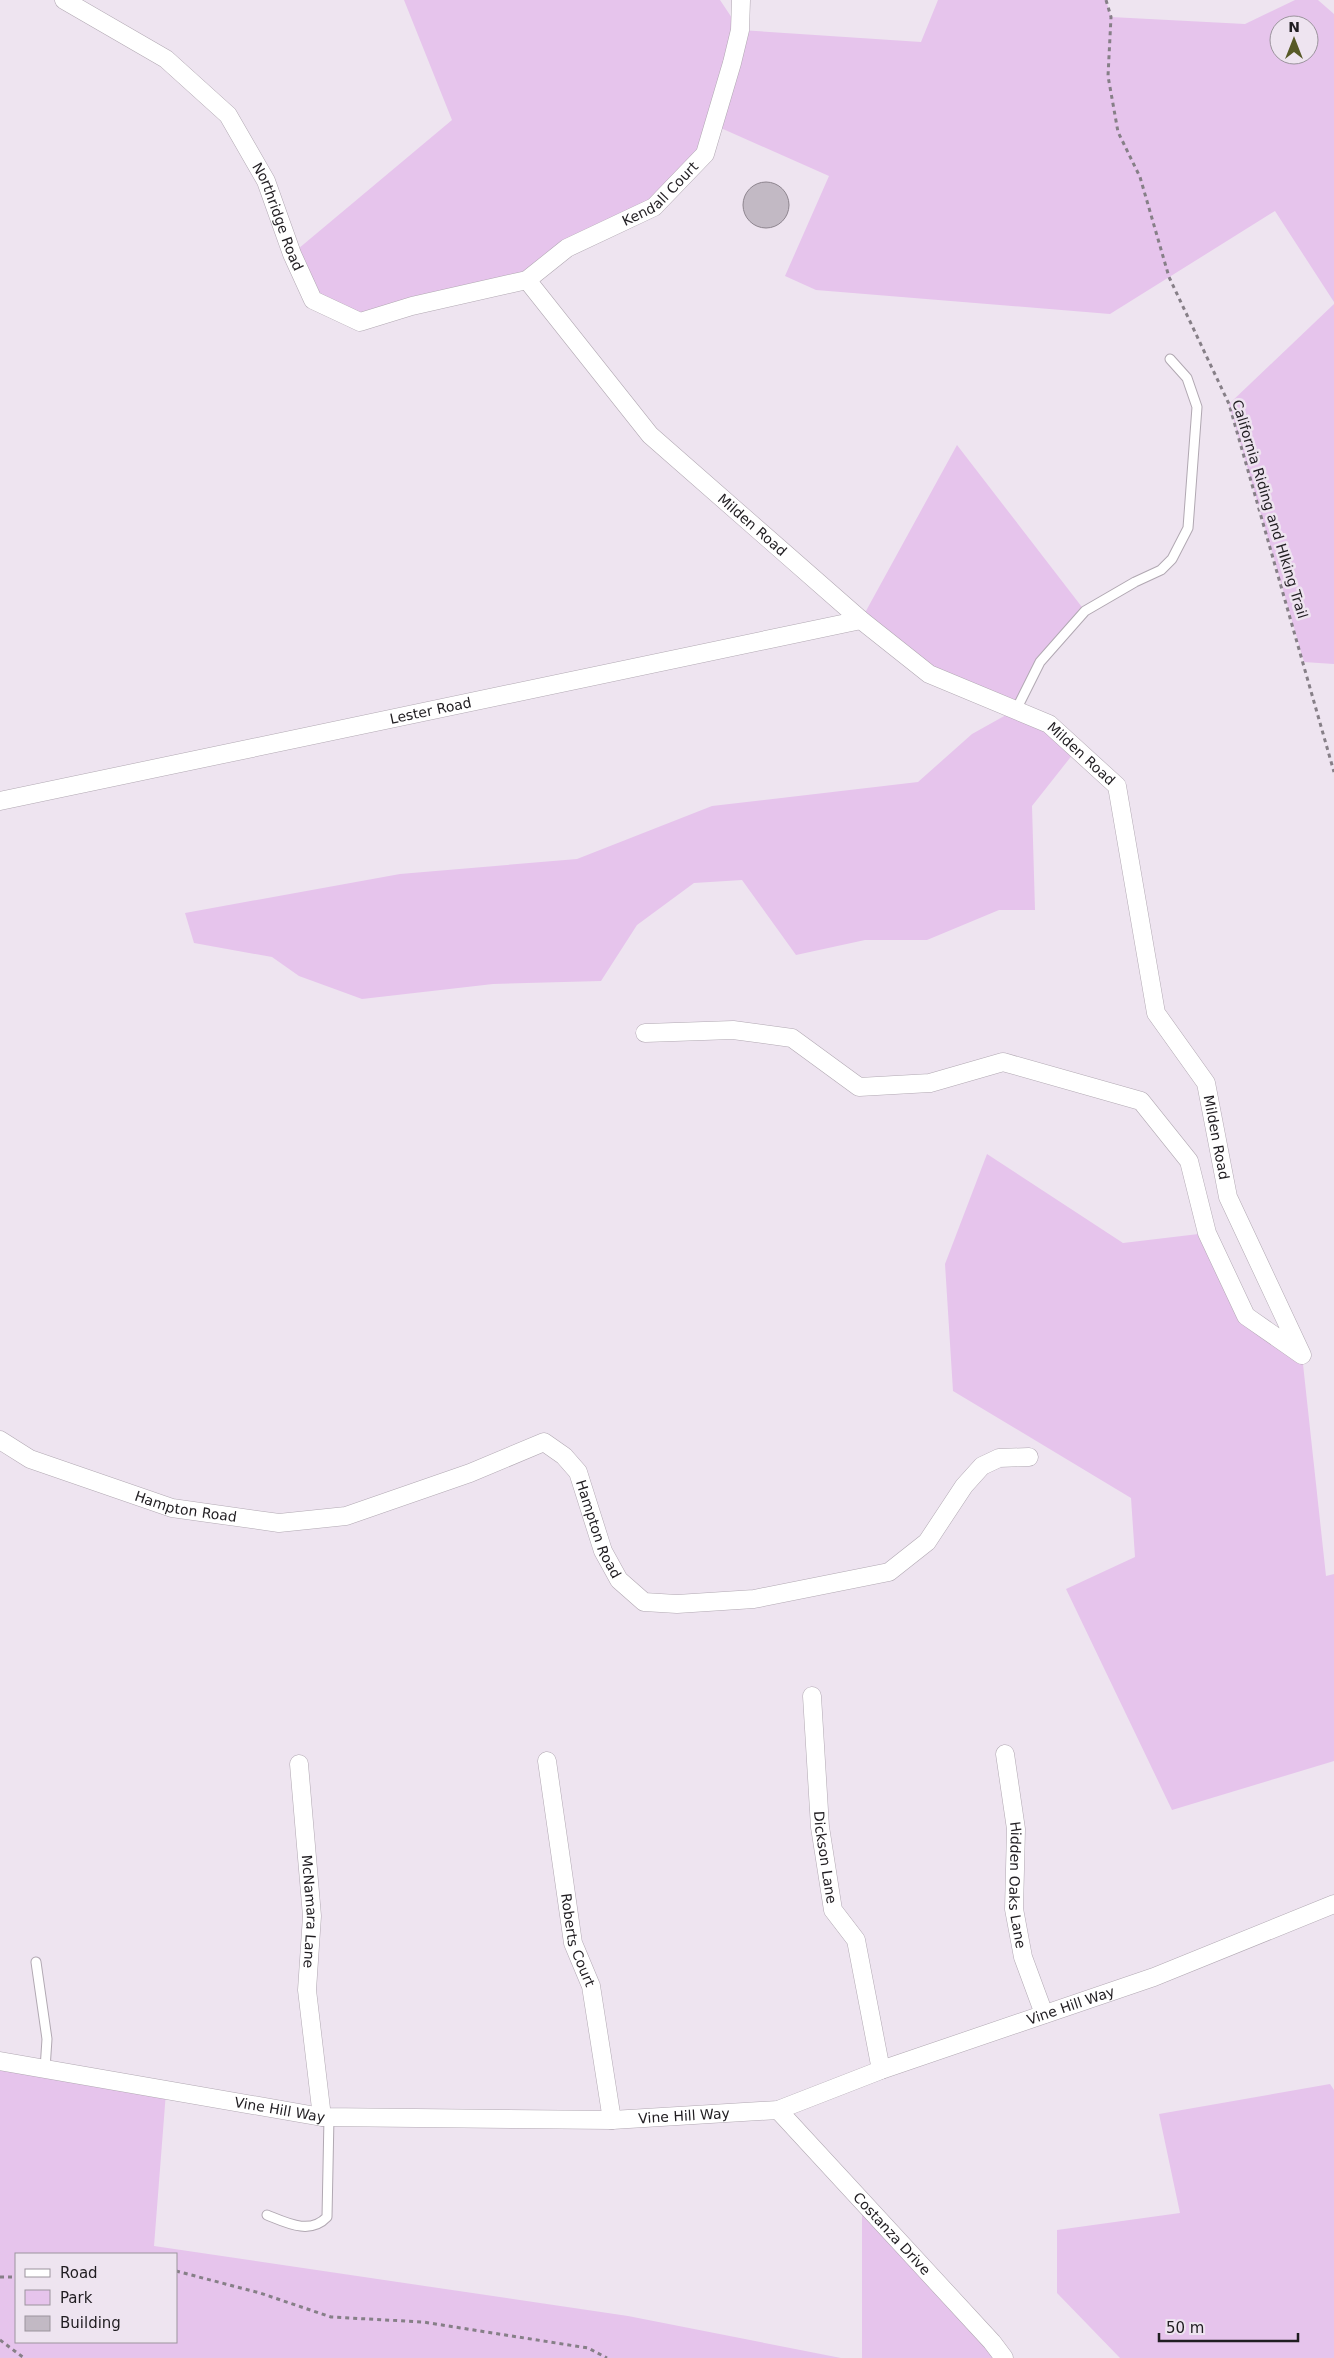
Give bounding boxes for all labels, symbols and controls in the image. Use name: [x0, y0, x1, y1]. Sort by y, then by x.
north arrow: [1269, 15, 1319, 65]
text: N: [1288, 19, 1300, 35]
street label: Kendall Court: [620, 158, 702, 229]
street label: Northridge Road: [249, 160, 307, 273]
street label: California Riding and HIking Trail: [1229, 398, 1311, 620]
street label: Milden Road: [715, 490, 790, 559]
street label: Lester Road: [388, 694, 473, 727]
street label: Milden Road: [1044, 719, 1118, 788]
street label: Milden Road: [1200, 1094, 1232, 1181]
street label: Hampton Road: [573, 1478, 624, 1581]
street label: Hampton Road: [133, 1488, 238, 1525]
street label: Dickson Lane: [811, 1811, 840, 1905]
street label: Hidden Oaks Lane: [1006, 1820, 1029, 1950]
street label: McNamara Lane: [299, 1854, 320, 1969]
street label: Roberts Court: [558, 1892, 599, 1989]
street label: Vine Hill Way: [1025, 1983, 1117, 2028]
street label: Vine Hill Way: [233, 2094, 326, 2125]
street label: Vine Hill Way: [638, 2105, 730, 2126]
street label: Costanza Drive: [850, 2189, 934, 2278]
legend: [15, 2253, 178, 2343]
text: Road: [60, 2264, 98, 2282]
text: Park: [60, 2289, 93, 2307]
scale bar: [1159, 2310, 1298, 2342]
text: Building: [60, 2314, 121, 2332]
text: 50 m: [1166, 2319, 1204, 2337]

